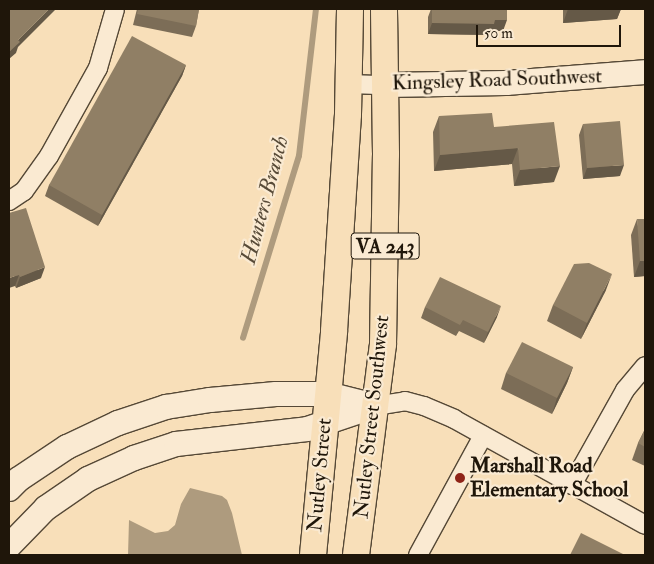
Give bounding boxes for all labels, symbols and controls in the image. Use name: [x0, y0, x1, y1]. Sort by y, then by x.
scale bar: [479, 15, 624, 47]
text: 50 m: [484, 24, 513, 43]
street label: Kingsley Road Southwest: [391, 64, 603, 96]
water label: Hunters Branch: [235, 133, 295, 267]
road number: VA 243: [350, 228, 420, 264]
street label: Nutley Street Southwest: [349, 314, 395, 520]
street label: Nutley Street: [302, 417, 338, 533]
place label: Marshall Road Elementary School: [470, 453, 628, 503]
marker: Marshall Road Elementary School: [454, 472, 466, 484]

